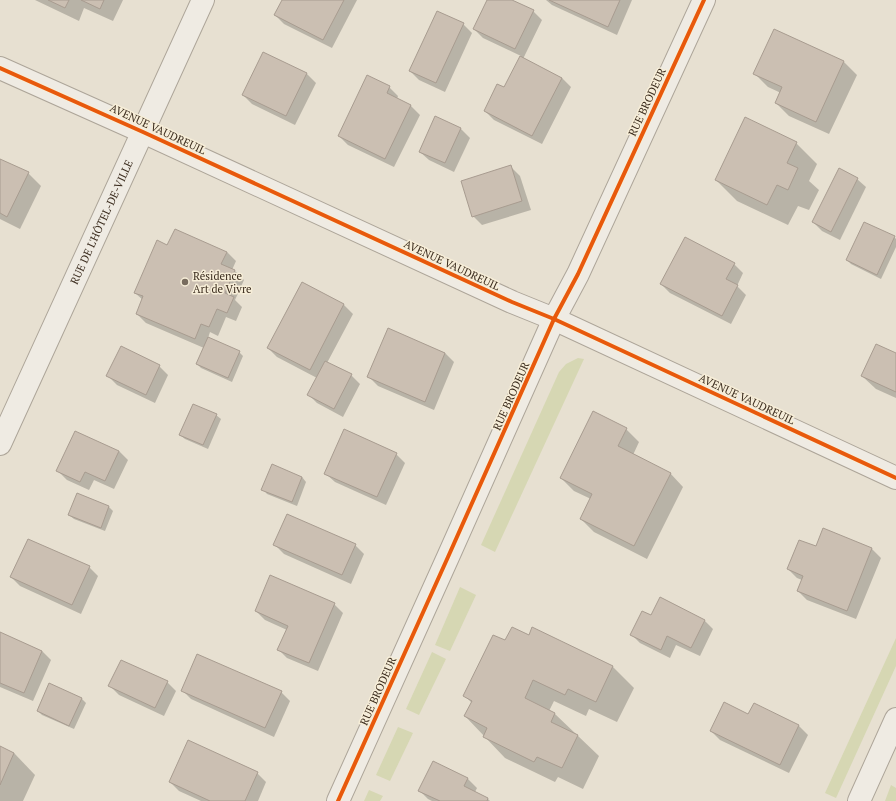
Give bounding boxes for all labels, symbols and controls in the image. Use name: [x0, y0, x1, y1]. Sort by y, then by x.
street label: RUE BRODEUR: [625, 66, 669, 138]
street label: AVENUE VAUDREUIL: [108, 101, 208, 157]
street label: RUE DE L'HÔTEL-DE-VILLE: [67, 158, 136, 287]
street label: AVENUE VAUDREUIL: [402, 237, 502, 293]
place label: Résidence Art de Vivre: [193, 269, 252, 296]
marker: Résidence Art de Vivre: [180, 277, 190, 287]
street label: RUE BRODEUR: [490, 360, 532, 432]
street label: AVENUE VAUDREUIL: [697, 371, 797, 427]
street label: RUE BRODEUR: [357, 655, 399, 727]

